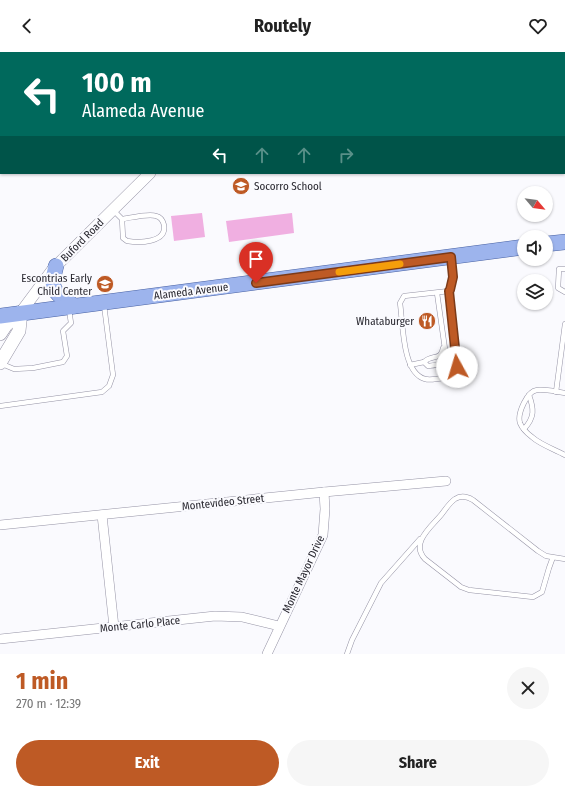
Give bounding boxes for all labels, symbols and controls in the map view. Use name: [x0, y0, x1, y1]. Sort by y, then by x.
icon: back: [16, 15, 38, 37]
text: Routely: [254, 15, 311, 37]
icon: heart: [527, 15, 549, 37]
text: 100 m: [82, 66, 152, 99]
icon: left: [16, 68, 68, 120]
text: Alameda Avenue: [82, 100, 204, 122]
icon: left: [209, 144, 231, 166]
icon: ahead: [251, 144, 273, 166]
icon: ahead: [293, 144, 315, 166]
icon: right: [335, 144, 357, 166]
school or university icon: Socorro School: [231, 176, 251, 196]
place label: Socorro School: [254, 180, 322, 193]
north arrow: [517, 186, 553, 222]
map controls: [517, 186, 553, 310]
street label: Buford Road: [58, 216, 107, 265]
button: sound: [517, 230, 553, 266]
pin: [239, 242, 273, 283]
icon: arrive: [245, 248, 267, 270]
place label: Escontrias Early Child Center: [21, 272, 92, 298]
school or university icon: Escontrias Early Child Center: [95, 274, 115, 294]
button: layers: [517, 274, 553, 310]
street label: Alameda Avenue: [153, 280, 229, 303]
restaurant icon: Whataburger: [417, 311, 437, 331]
place label: Whataburger: [356, 315, 414, 328]
position arrow: [436, 346, 478, 388]
street label: Montevideo Street: [181, 492, 265, 513]
street label: Monte Mayor Drive: [280, 533, 327, 615]
street label: Monte Carlo Place: [99, 614, 181, 635]
text: 1 min: [16, 667, 68, 695]
button: close: [507, 667, 549, 709]
text: 270 m · 12:39: [16, 696, 81, 711]
button: Exit: [16, 740, 279, 786]
button: Share: [287, 740, 549, 786]

